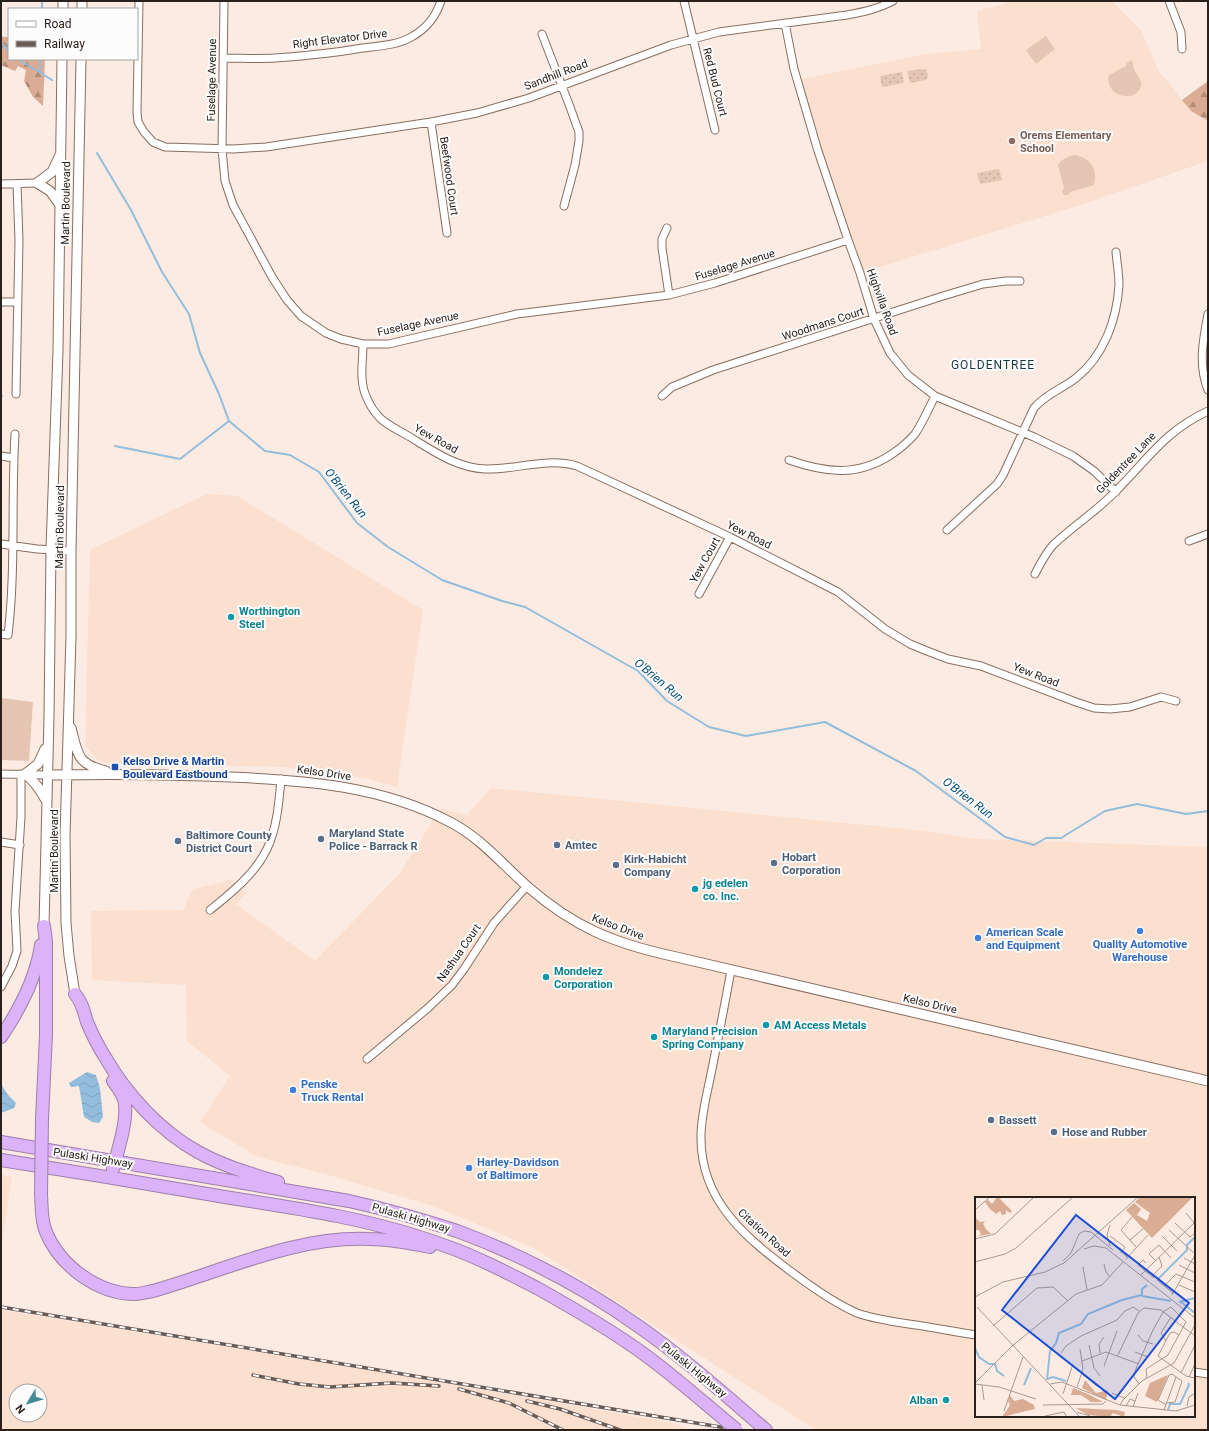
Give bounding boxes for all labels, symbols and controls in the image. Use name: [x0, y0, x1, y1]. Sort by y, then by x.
legend: [8, 8, 138, 60]
text: Road: [44, 17, 72, 31]
street label: Right Elevator Drive: [292, 27, 388, 51]
text: Railway: [44, 37, 85, 51]
street label: Fuselage Avenue: [205, 38, 219, 122]
street label: Red Bud Court: [700, 46, 730, 118]
street label: Sandhill Road: [522, 57, 590, 93]
place label: Orems Elementary School: [1020, 129, 1112, 155]
street label: Beefwood Court: [437, 136, 461, 217]
marker: Orems Elementary School: [1007, 136, 1017, 146]
street label: Martin Boulevard: [59, 161, 73, 245]
street label: Fuselage Avenue: [693, 247, 777, 283]
street label: Highvilla Road: [864, 267, 900, 337]
street label: Woodmans Court: [780, 304, 866, 343]
street label: Fuselage Avenue: [376, 309, 460, 339]
district label: GOLDENTREE: [951, 358, 1035, 372]
street label: Yew Road: [412, 422, 460, 456]
street label: Goldentree Lane: [1094, 430, 1159, 496]
water label: O'Brien Run: [322, 465, 370, 521]
street label: Martin Boulevard: [53, 485, 67, 569]
street label: Yew Road: [725, 518, 773, 552]
street label: Yew Court: [687, 535, 723, 585]
place label: Worthington Steel: [239, 605, 300, 631]
marker: Worthington Steel: [226, 612, 236, 622]
water label: O'Brien Run: [632, 655, 686, 705]
street label: Yew Road: [1011, 660, 1061, 690]
place label: Kelso Drive & Martin Boulevard Eastbound: [123, 755, 228, 781]
marker: Kelso Drive & Martin Boulevard Eastbound: [110, 762, 120, 772]
street label: Kelso Drive: [296, 763, 352, 783]
water label: O'Brien Run: [940, 774, 996, 822]
street label: Martin Boulevard: [48, 809, 61, 893]
place label: Maryland State Police - Barrack R: [329, 827, 418, 853]
place label: Baltimore County District Court: [186, 829, 272, 855]
marker: Maryland State Police - Barrack R: [316, 834, 326, 844]
marker: Baltimore County District Court: [173, 836, 183, 846]
place label: Amtec: [565, 839, 597, 852]
marker: Amtec: [552, 840, 562, 850]
place label: Hobart Corporation: [782, 851, 841, 877]
place label: Kirk-Habicht Company: [624, 853, 687, 879]
marker: Hobart Corporation: [769, 858, 779, 868]
marker: Kirk-Habicht Company: [611, 860, 621, 870]
place label: jg edelen co. Inc.: [702, 877, 748, 903]
marker: jg edelen co. Inc.: [690, 884, 700, 894]
street label: Kelso Drive: [590, 911, 646, 943]
street label: Nashua Court: [434, 921, 484, 984]
place label: American Scale and Equipment: [986, 926, 1063, 952]
marker: Quality Automotive Warehouse: [1135, 926, 1145, 936]
marker: American Scale and Equipment: [973, 933, 983, 943]
place label: Quality Automotive Warehouse: [1093, 938, 1187, 964]
place label: Mondelez Corporation: [554, 965, 613, 991]
marker: Mondelez Corporation: [541, 972, 551, 982]
street label: Kelso Drive: [902, 992, 958, 1017]
place label: AM Access Metals: [774, 1019, 867, 1032]
marker: AM Access Metals: [761, 1020, 771, 1030]
place label: Maryland Precision Spring Company: [662, 1025, 758, 1051]
marker: Maryland Precision Spring Company: [649, 1032, 659, 1042]
place label: Penske Truck Rental: [301, 1078, 364, 1104]
marker: Penske Truck Rental: [288, 1085, 298, 1095]
place label: Bassett: [999, 1114, 1037, 1127]
marker: Bassett: [986, 1115, 996, 1125]
place label: Hose and Rubber: [1062, 1126, 1147, 1139]
marker: Hose and Rubber: [1049, 1127, 1059, 1137]
street label: Pulaski Highway: [52, 1145, 135, 1171]
place label: Harley-Davidson of Baltimore: [477, 1156, 559, 1182]
marker: Harley-Davidson of Baltimore: [464, 1163, 474, 1173]
inset map: [975, 1197, 1195, 1417]
street label: Pulaski Highway: [371, 1201, 452, 1236]
street label: Citation Road: [735, 1206, 793, 1260]
street label: Pulaski Highway: [659, 1340, 730, 1401]
north arrow: [8, 1383, 48, 1423]
place label: Alban: [909, 1394, 938, 1407]
marker: Alban: [941, 1395, 951, 1405]
text: N: [13, 1402, 28, 1416]

